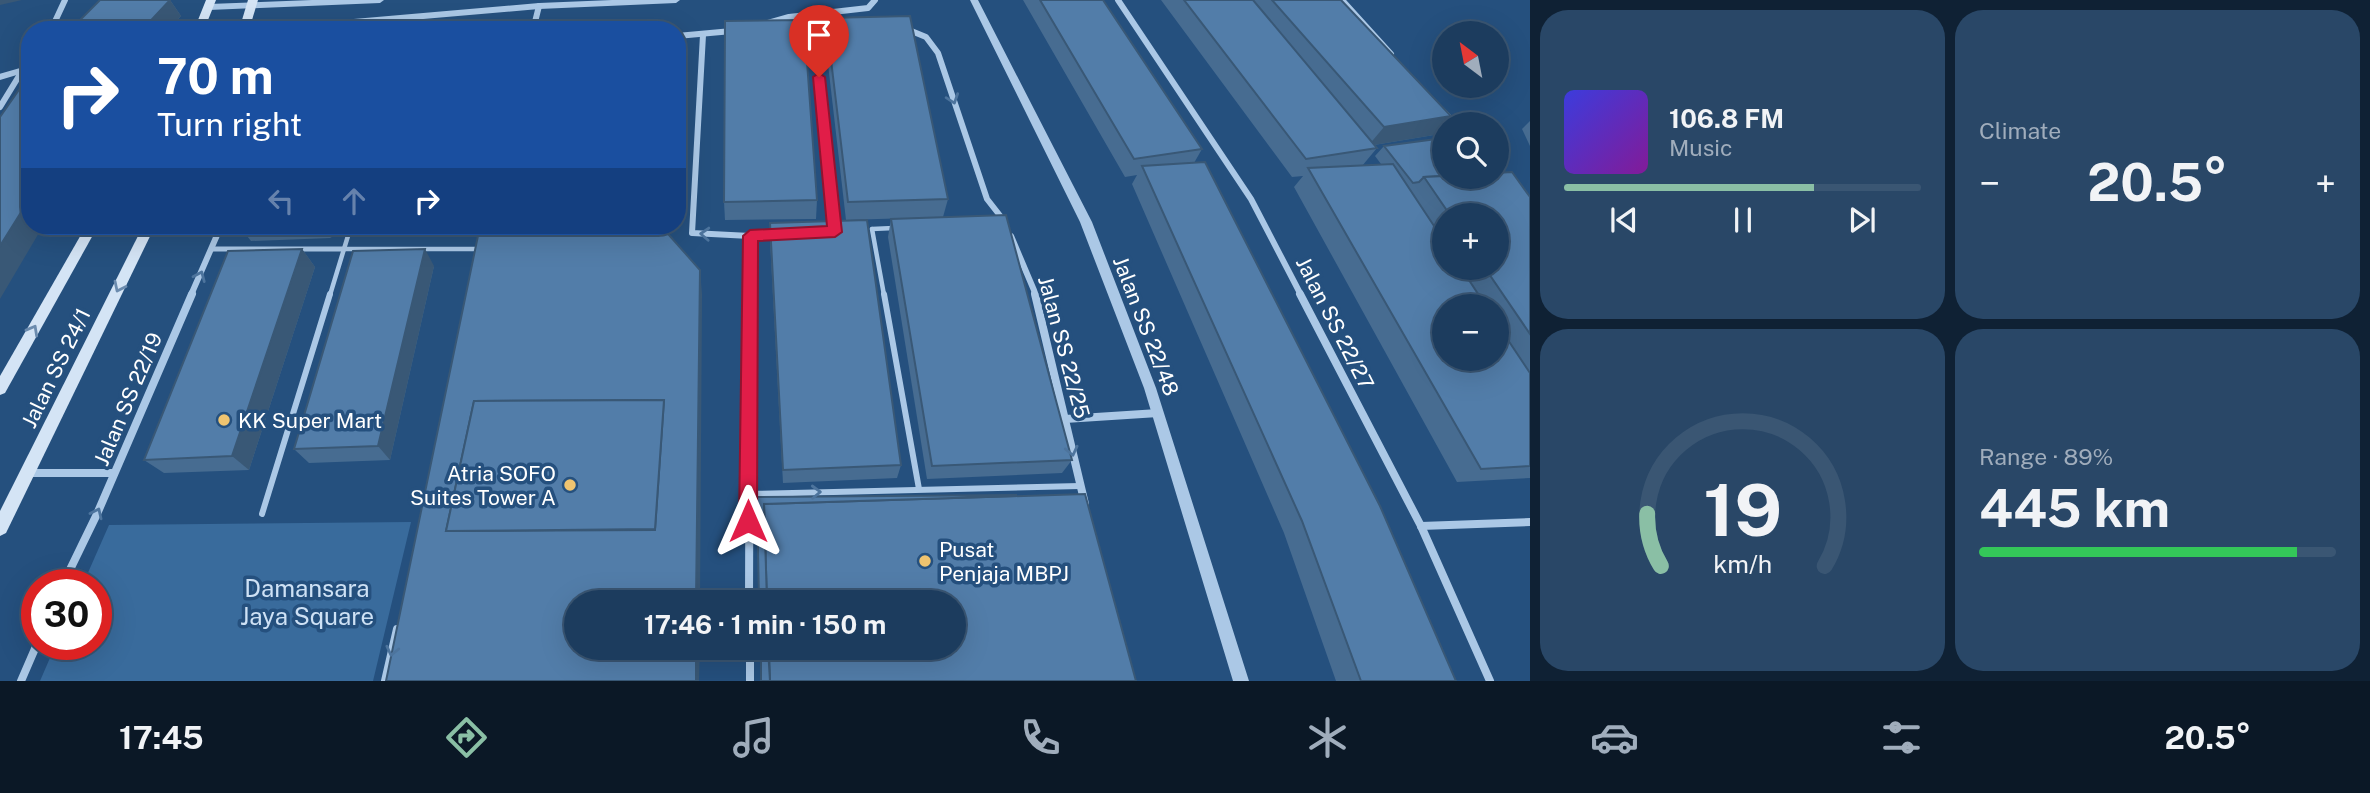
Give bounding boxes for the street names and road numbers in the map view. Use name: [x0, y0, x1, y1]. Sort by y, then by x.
street label: Jalan SS 22/27: [1291, 252, 1379, 394]
street label: Jalan SS 22/48: [1108, 253, 1184, 399]
street label: Jalan SS 22/25: [1033, 273, 1095, 421]
street label: Jalan SS 24/1: [16, 304, 96, 432]
street label: Jalan SS 22/19: [89, 329, 167, 469]

